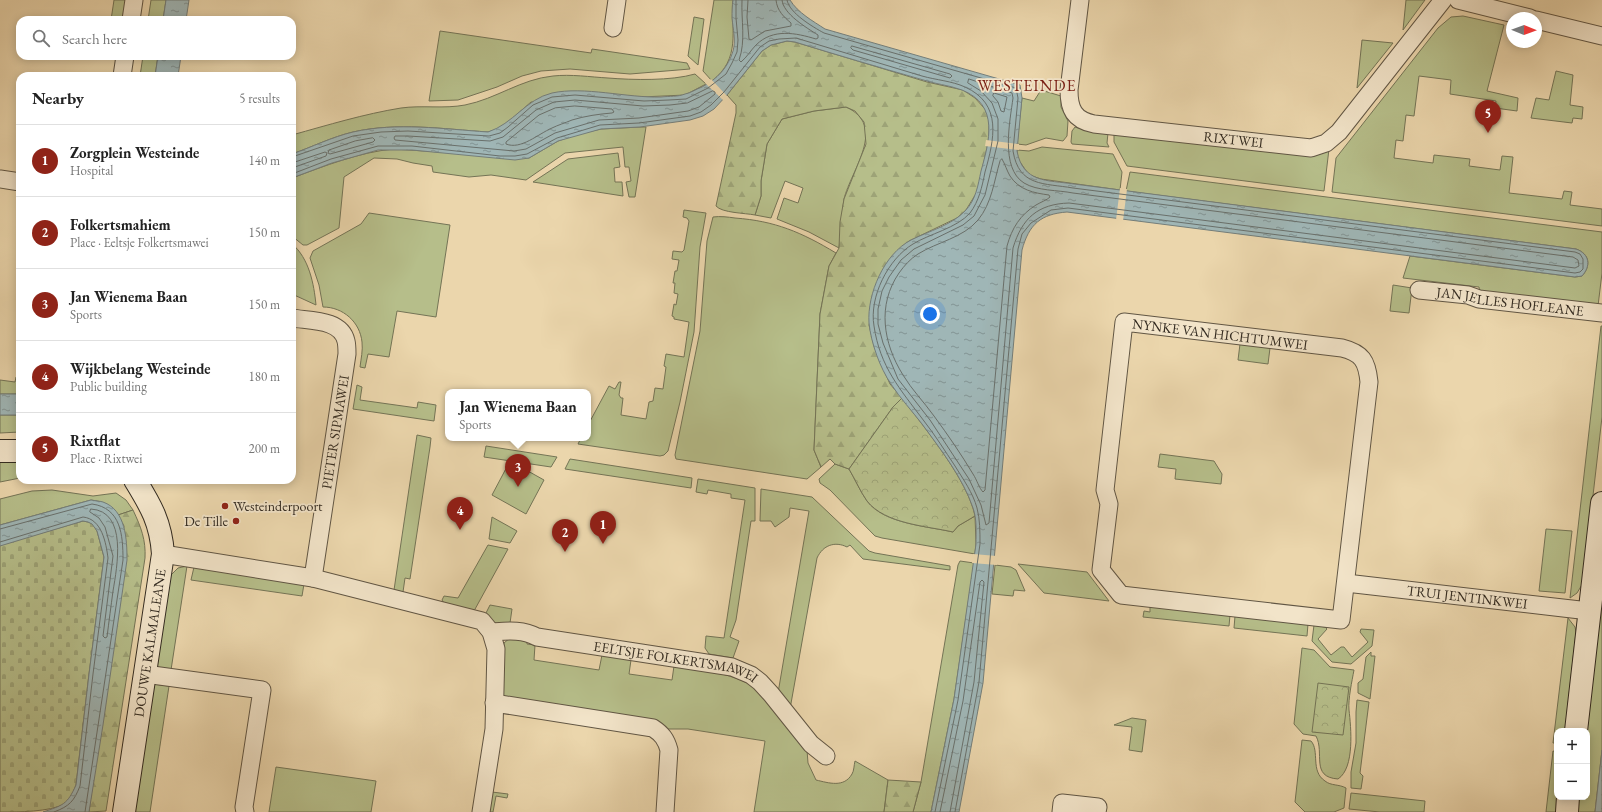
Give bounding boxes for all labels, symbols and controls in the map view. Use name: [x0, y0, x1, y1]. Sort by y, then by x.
north arrow: [1506, 12, 1542, 48]
search box: [16, 16, 296, 60]
icon: search: [30, 27, 52, 49]
text: Search here: [62, 29, 127, 48]
district label: WESTEINDE: [977, 75, 1077, 96]
text: Nearby: [32, 87, 84, 109]
text: 5 results: [239, 90, 280, 107]
pin: 5: [1475, 100, 1501, 133]
street label: RIXTWEI: [1203, 127, 1265, 152]
text: Zorgplein Westeinde: [70, 143, 199, 162]
text: 1: [42, 152, 48, 169]
text: 140 m: [249, 152, 280, 169]
text: Hospital: [70, 162, 114, 179]
text: Folkertsmahiem: [70, 215, 171, 234]
text: 2: [42, 224, 48, 241]
text: 150 m: [249, 224, 280, 241]
text: Place · Eeltsje Folkertsmawei: [70, 234, 209, 251]
street label: JAN JELLES HOFLEANE: [1435, 283, 1585, 320]
text: Jan Wienema Baan: [70, 287, 187, 306]
text: 3: [42, 296, 48, 313]
text: 150 m: [249, 296, 280, 313]
your location: [920, 304, 940, 324]
text: Sports: [70, 306, 102, 323]
street label: NYNKE VAN HICHTUMWEI: [1131, 314, 1309, 354]
text: Wijkbelang Westeinde: [70, 359, 211, 378]
text: 4: [42, 368, 48, 385]
text: 180 m: [249, 368, 280, 385]
street label: PIETER SIPMAWEI: [317, 373, 353, 490]
text: Public building: [70, 378, 147, 395]
popup: [445, 389, 591, 441]
text: Jan Wienema Baan: [459, 397, 577, 416]
text: Sports: [459, 416, 491, 433]
text: Rixtflat: [70, 431, 120, 450]
text: 5: [42, 440, 48, 457]
text: 200 m: [249, 440, 280, 457]
text: Place · Rixtwei: [70, 450, 142, 467]
pin: 3: [505, 454, 531, 487]
place label: Westeinderpoort: [233, 497, 323, 515]
pin: 4: [447, 497, 473, 530]
marker: Westeinderpoort: [220, 501, 230, 511]
pin: 1: [590, 511, 616, 544]
place label: De Tille: [184, 512, 229, 530]
marker: De Tille: [231, 516, 241, 526]
pin: 2: [552, 519, 578, 552]
street label: DOUWE KALMALEANE: [129, 567, 170, 718]
street label: TRUI JENTINKWEI: [1406, 581, 1529, 613]
street label: EELTSJE FOLKERTSMAWEI: [592, 637, 762, 686]
map controls: [1554, 728, 1590, 800]
button: +: [1554, 728, 1590, 764]
button: −: [1554, 764, 1590, 800]

